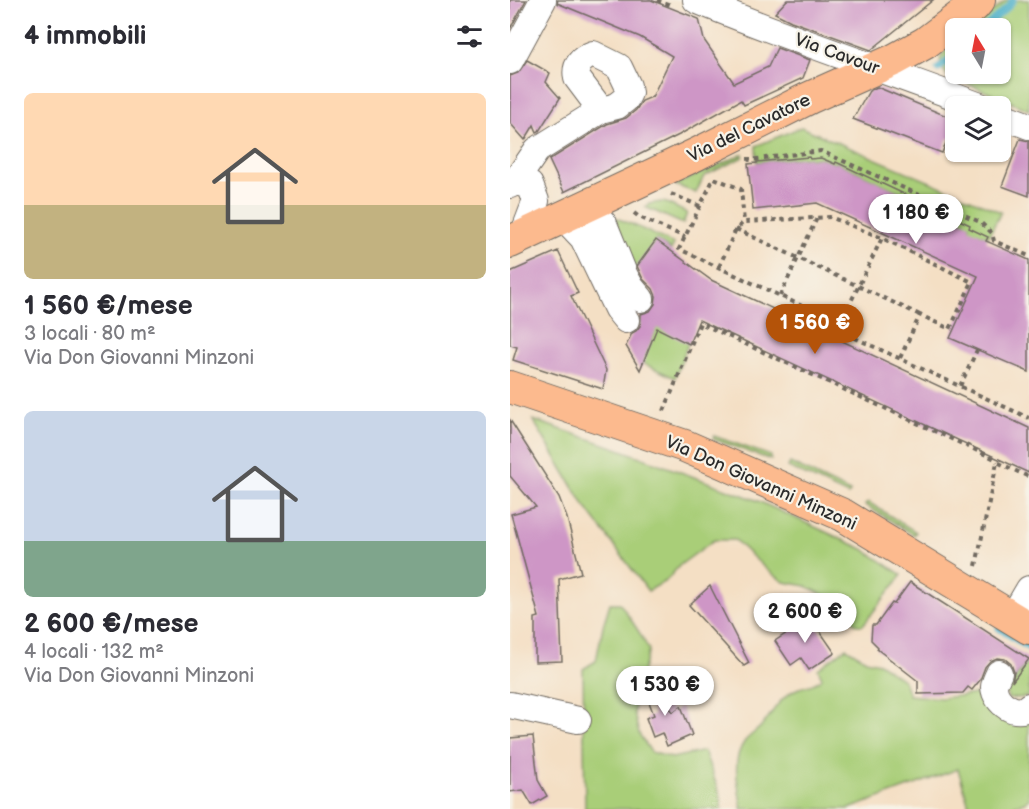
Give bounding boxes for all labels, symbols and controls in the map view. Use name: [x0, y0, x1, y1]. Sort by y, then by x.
north arrow: [945, 18, 1011, 84]
map controls: [945, 18, 1011, 162]
icon: filters: [453, 20, 486, 53]
text: 4 immobili: [24, 21, 146, 52]
street label: Via Cavour: [792, 29, 883, 79]
street label: Via del Cavatore: [684, 89, 814, 167]
button: layers: [945, 96, 1011, 162]
icon: home: [201, 132, 309, 240]
pin: 1 180 €: [861, 194, 971, 245]
text: 1 180 €: [882, 201, 950, 225]
text: 1 560 €/mese: [24, 291, 193, 322]
pin: 1 560 €: [760, 304, 870, 355]
text: 1 560 €: [780, 311, 850, 335]
text: 3 locali · 80 m²: [24, 322, 156, 346]
text: Via Don Giovanni Minzoni: [24, 346, 254, 370]
street label: Via Don Giovanni Minzoni: [662, 431, 860, 535]
icon: home: [201, 450, 309, 558]
pin: 2 600 €: [750, 593, 860, 644]
text: 2 600 €: [768, 600, 842, 624]
text: 2 600 €/mese: [24, 609, 198, 640]
text: 4 locali · 132 m²: [24, 640, 164, 664]
text: Via Don Giovanni Minzoni: [24, 664, 254, 688]
pin: 1 530 €: [610, 666, 720, 717]
text: 1 530 €: [630, 673, 700, 697]

